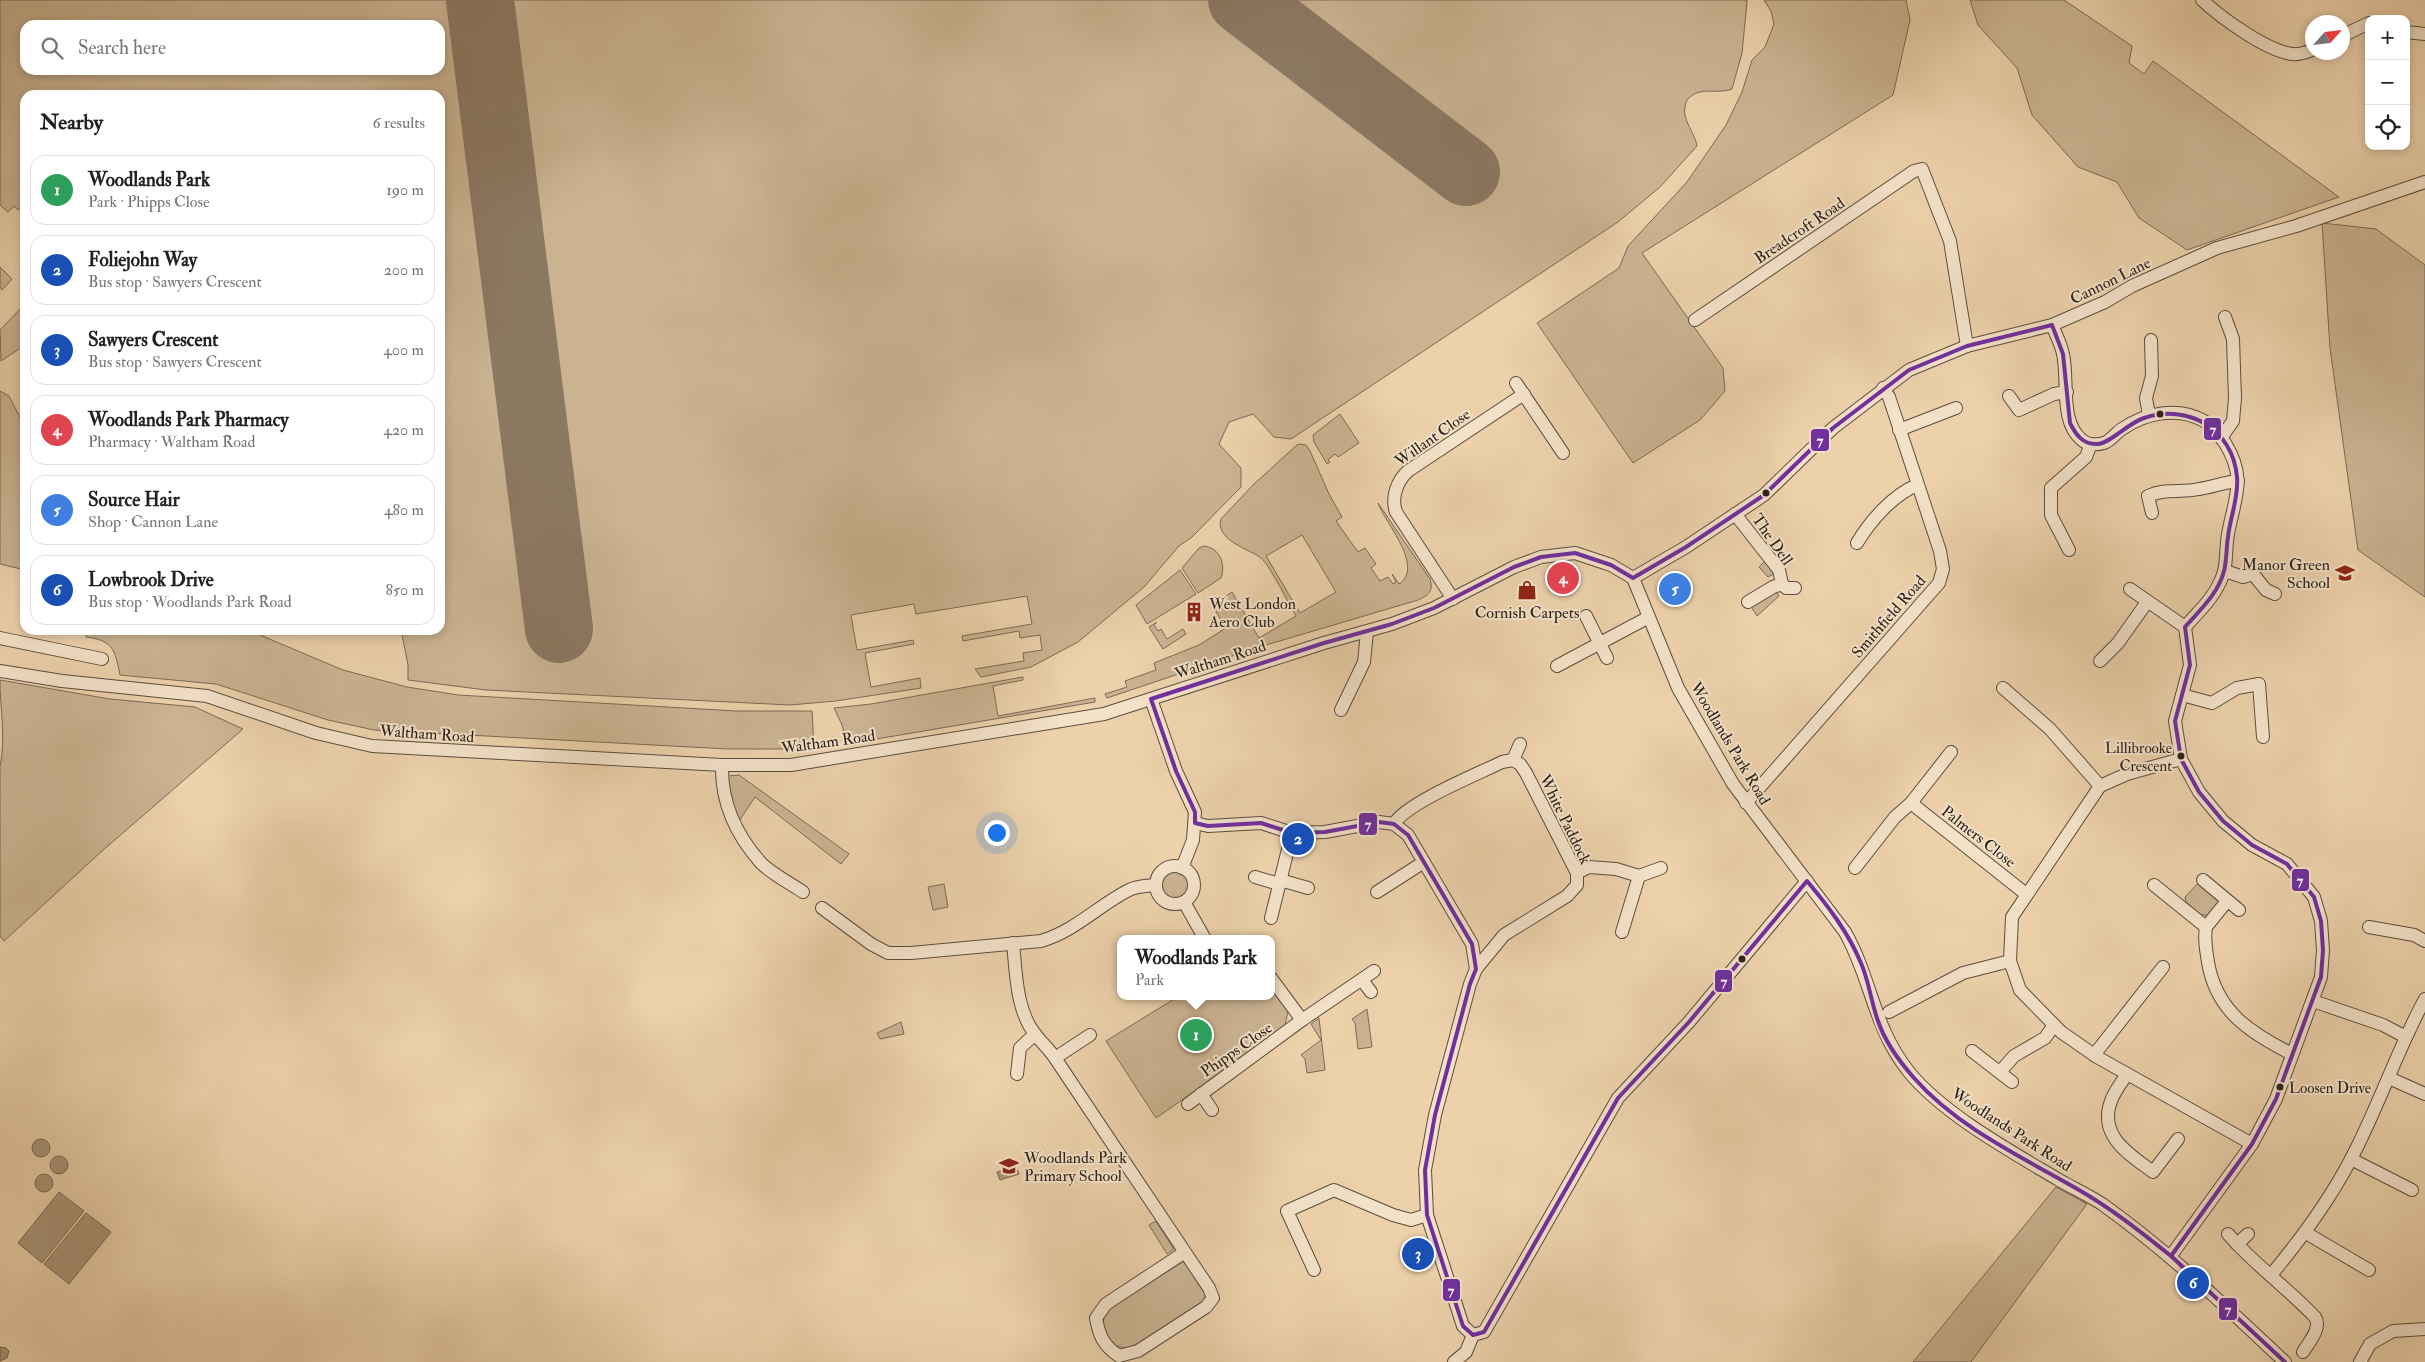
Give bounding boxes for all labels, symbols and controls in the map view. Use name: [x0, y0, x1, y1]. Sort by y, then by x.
north arrow: [2305, 15, 2350, 60]
map controls: [2365, 15, 2410, 150]
button: +: [2365, 15, 2410, 60]
search box: [20, 20, 445, 75]
icon: search: [38, 34, 66, 62]
text: Search here: [78, 36, 166, 60]
button: −: [2365, 60, 2410, 105]
button: locate: [2365, 105, 2410, 150]
text: Nearby: [40, 109, 103, 136]
text: 6 results: [373, 113, 425, 133]
text: Woodlands Park: [88, 168, 210, 192]
text: 1: [54, 180, 60, 200]
text: 190 m: [386, 180, 424, 200]
text: Park · Phipps Close: [88, 192, 210, 212]
street label: Breadcroft Road: [1751, 193, 1849, 268]
text: Foliejohn Way: [88, 248, 197, 272]
street label: Cannon Lane: [2067, 253, 2154, 309]
text: 2: [53, 260, 61, 280]
text: 200 m: [384, 260, 424, 280]
text: Bus stop · Sawyers Crescent: [88, 272, 262, 292]
text: Sawyers Crescent: [88, 328, 218, 352]
text: 3: [54, 340, 60, 360]
text: 400 m: [383, 340, 424, 360]
text: Bus stop · Sawyers Crescent: [88, 352, 262, 372]
street label: Willant Close: [1390, 404, 1474, 472]
text: Woodlands Park Pharmacy: [88, 408, 289, 432]
unlabelled marker: [2155, 409, 2165, 419]
line badge: 7: [2203, 417, 2222, 441]
text: 4: [53, 420, 61, 440]
text: 420 m: [383, 420, 424, 440]
text: 7: [2210, 421, 2217, 438]
line badge: 7: [1810, 428, 1830, 452]
text: Pharmacy · Waltham Road: [88, 432, 255, 452]
text: 7: [1817, 432, 1824, 449]
text: Source Hair: [88, 488, 180, 512]
unlabelled marker: [1761, 488, 1771, 498]
text: 5: [53, 500, 61, 520]
text: 480 m: [384, 500, 424, 520]
street label: The Dell: [1747, 510, 1797, 569]
text: Shop · Cannon Lane: [88, 512, 218, 532]
place label: Manor Green School: [2242, 555, 2330, 593]
pin: 4: [1547, 559, 1579, 597]
school or university icon: Manor Green School: [2334, 562, 2356, 584]
text: Lowbrook Drive: [88, 568, 214, 592]
pin: 5: [1659, 570, 1691, 608]
street label: Smithfield Road: [1847, 571, 1930, 662]
shop icon: Cornish Carpets: [1516, 579, 1538, 601]
text: 6: [53, 580, 61, 600]
text: 850 m: [386, 580, 424, 600]
text: Bus stop · Woodlands Park Road: [88, 592, 292, 612]
place label: West London Aero Club: [1208, 594, 1296, 632]
building icon: West London Aero Club: [1183, 601, 1205, 623]
place label: Cornish Carpets: [1475, 603, 1579, 624]
street label: Waltham Road: [1171, 636, 1269, 684]
street label: Woodlands Park Road: [1685, 678, 1775, 809]
street label: Waltham Road: [378, 721, 475, 747]
street label: Waltham Road: [779, 725, 877, 759]
place label: Lillibrooke Crescent: [2105, 739, 2172, 776]
marker: Lillibrooke Crescent: [2176, 751, 2186, 761]
street label: White Paddock: [1534, 770, 1596, 868]
street label: Palmers Close: [1937, 801, 2020, 872]
line badge: 7: [1358, 812, 1378, 836]
text: 7: [1365, 816, 1372, 833]
your location: [984, 820, 1010, 846]
pin: 2: [1282, 820, 1314, 858]
line badge: 7: [2291, 868, 2310, 892]
text: 7: [2297, 872, 2304, 889]
popup: [1117, 935, 1275, 1000]
text: Woodlands Park: [1135, 946, 1257, 970]
unlabelled marker: [1737, 954, 1747, 964]
line badge: 7: [1714, 969, 1733, 993]
text: Park: [1135, 970, 1164, 990]
text: 7: [1721, 973, 1728, 990]
pin: 1: [1180, 1016, 1212, 1054]
street label: Phipps Close: [1197, 1018, 1277, 1083]
place label: Loosen Drive: [2289, 1079, 2371, 1098]
marker: Loosen Drive: [2275, 1082, 2285, 1092]
street label: Woodlands Park Road: [1947, 1083, 2076, 1176]
place label: Woodlands Park Primary School: [1023, 1148, 1127, 1186]
school or university icon: Woodlands Park Primary School: [998, 1155, 1020, 1177]
pin: 3: [1402, 1235, 1434, 1273]
pin: 6: [2177, 1264, 2209, 1302]
line badge: 7: [1442, 1278, 1461, 1302]
text: 7: [1448, 1282, 1455, 1299]
line badge: 7: [2218, 1297, 2238, 1321]
text: 7: [2225, 1301, 2232, 1318]

